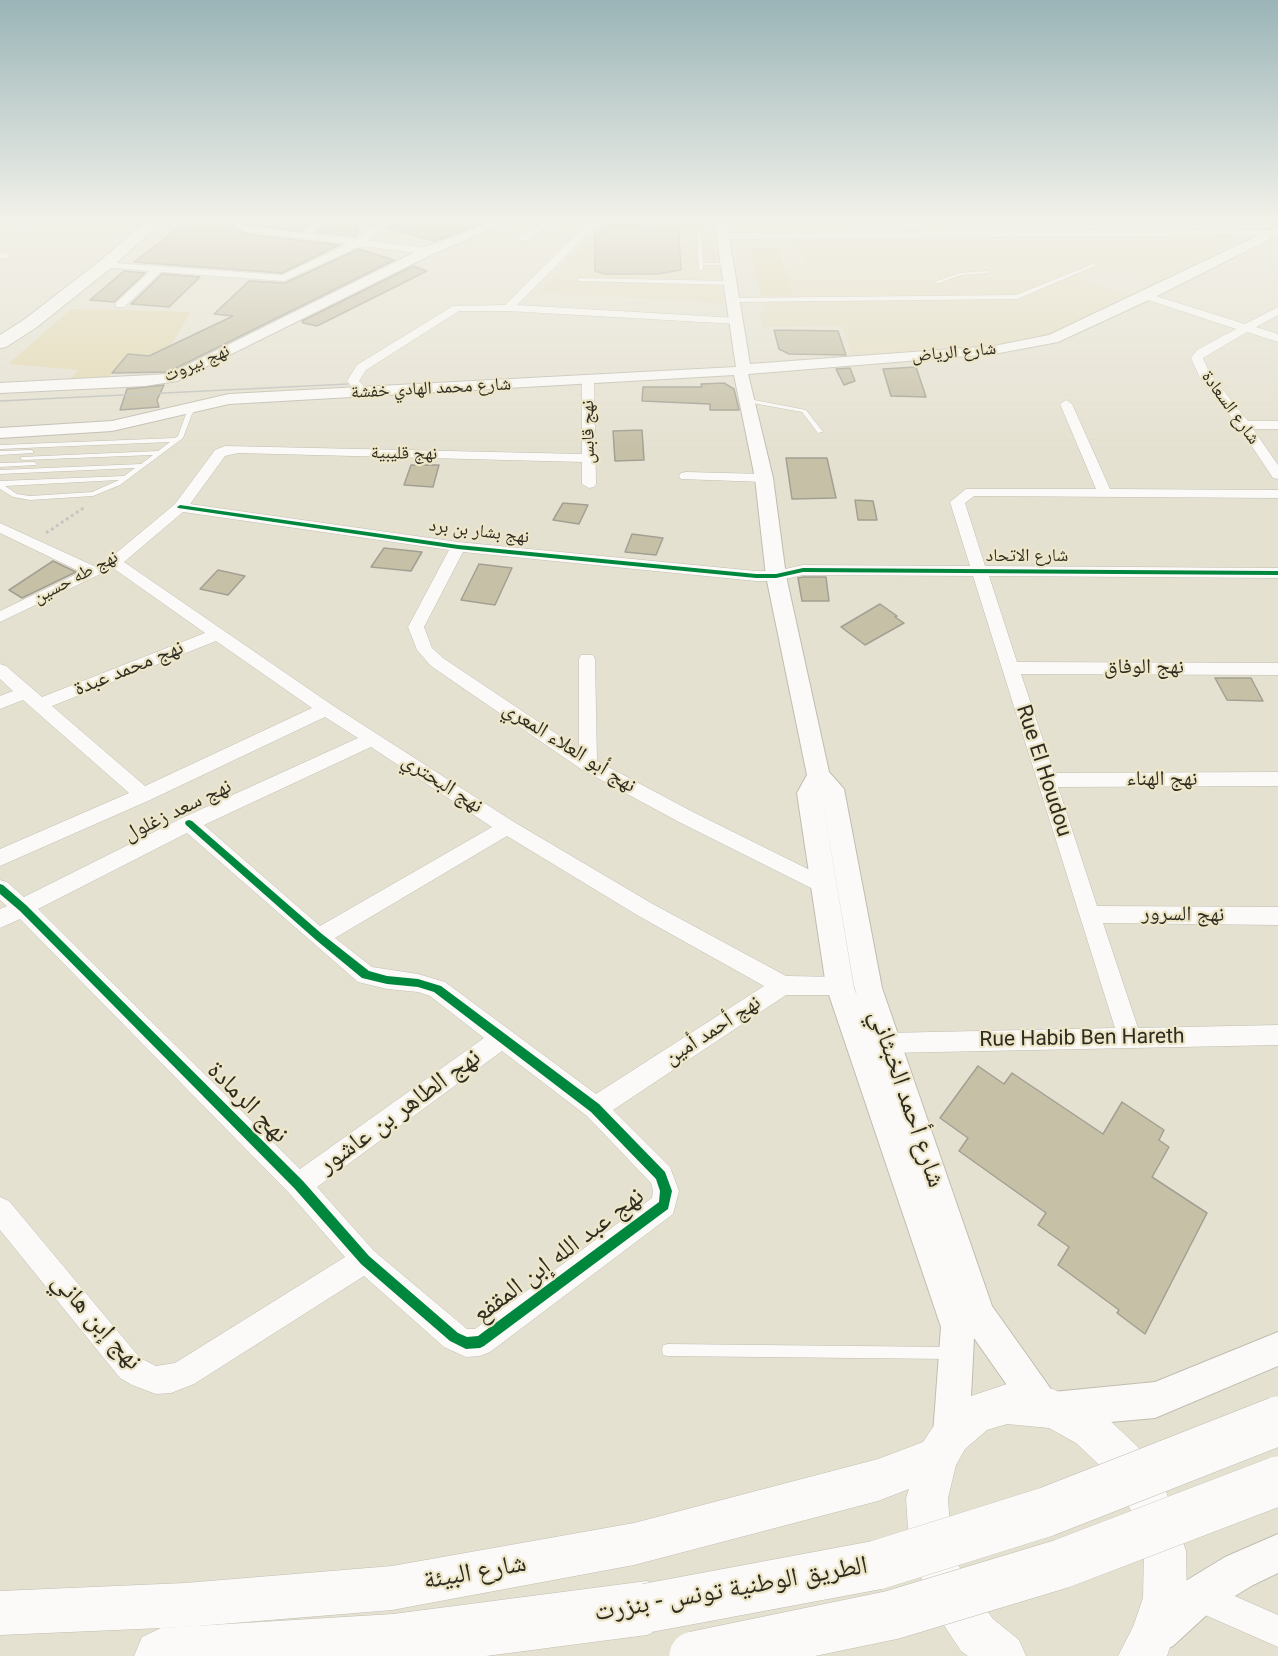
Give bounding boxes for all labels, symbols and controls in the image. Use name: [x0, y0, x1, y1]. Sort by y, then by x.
street label: شارع الرياض: [911, 339, 997, 367]
street label: نهج بيروت: [161, 341, 233, 387]
street label: شارع السعادة: [1196, 367, 1264, 449]
street label: شارع محمد الهادي خفشة: [350, 374, 512, 404]
street label: نهج قابس: [578, 400, 600, 464]
street label: نهج قليبية: [371, 443, 437, 465]
street label: نهج بشار بن برد: [428, 515, 530, 549]
street label: شارع الاتحاد: [986, 545, 1068, 567]
street label: نهج طه حسين: [30, 547, 122, 609]
street label: نهج محمد عبدة: [71, 636, 187, 702]
street label: نهج الوفاق: [1104, 655, 1184, 681]
street label: نهج أبو العلاء المعري: [498, 697, 640, 799]
street label: Rue El Houdou: [1010, 702, 1076, 840]
street label: نهج البحتري: [397, 748, 487, 820]
street label: نهج الهناء: [1126, 767, 1198, 793]
street label: نهج سعد زغلول: [120, 774, 236, 848]
street label: نهج السرور: [1141, 902, 1225, 928]
street label: نهج أحمد أمين: [660, 991, 766, 1071]
street label: شارع أحمد الخبثاني: [861, 1006, 951, 1192]
street label: Rue Habib Ben Hareth: [979, 1025, 1185, 1053]
street label: نهج الطاهر بن عاشور: [313, 1043, 487, 1181]
street label: نهج الرمادة: [200, 1056, 294, 1150]
street label: نهج عبد الله إبن المقفع: [467, 1181, 651, 1331]
street label: نهج إبن هاني: [44, 1267, 148, 1377]
street label: شارع البيئة: [421, 1549, 529, 1597]
street label: الطريق الوطنية تونس - بنزرت: [592, 1551, 870, 1629]

